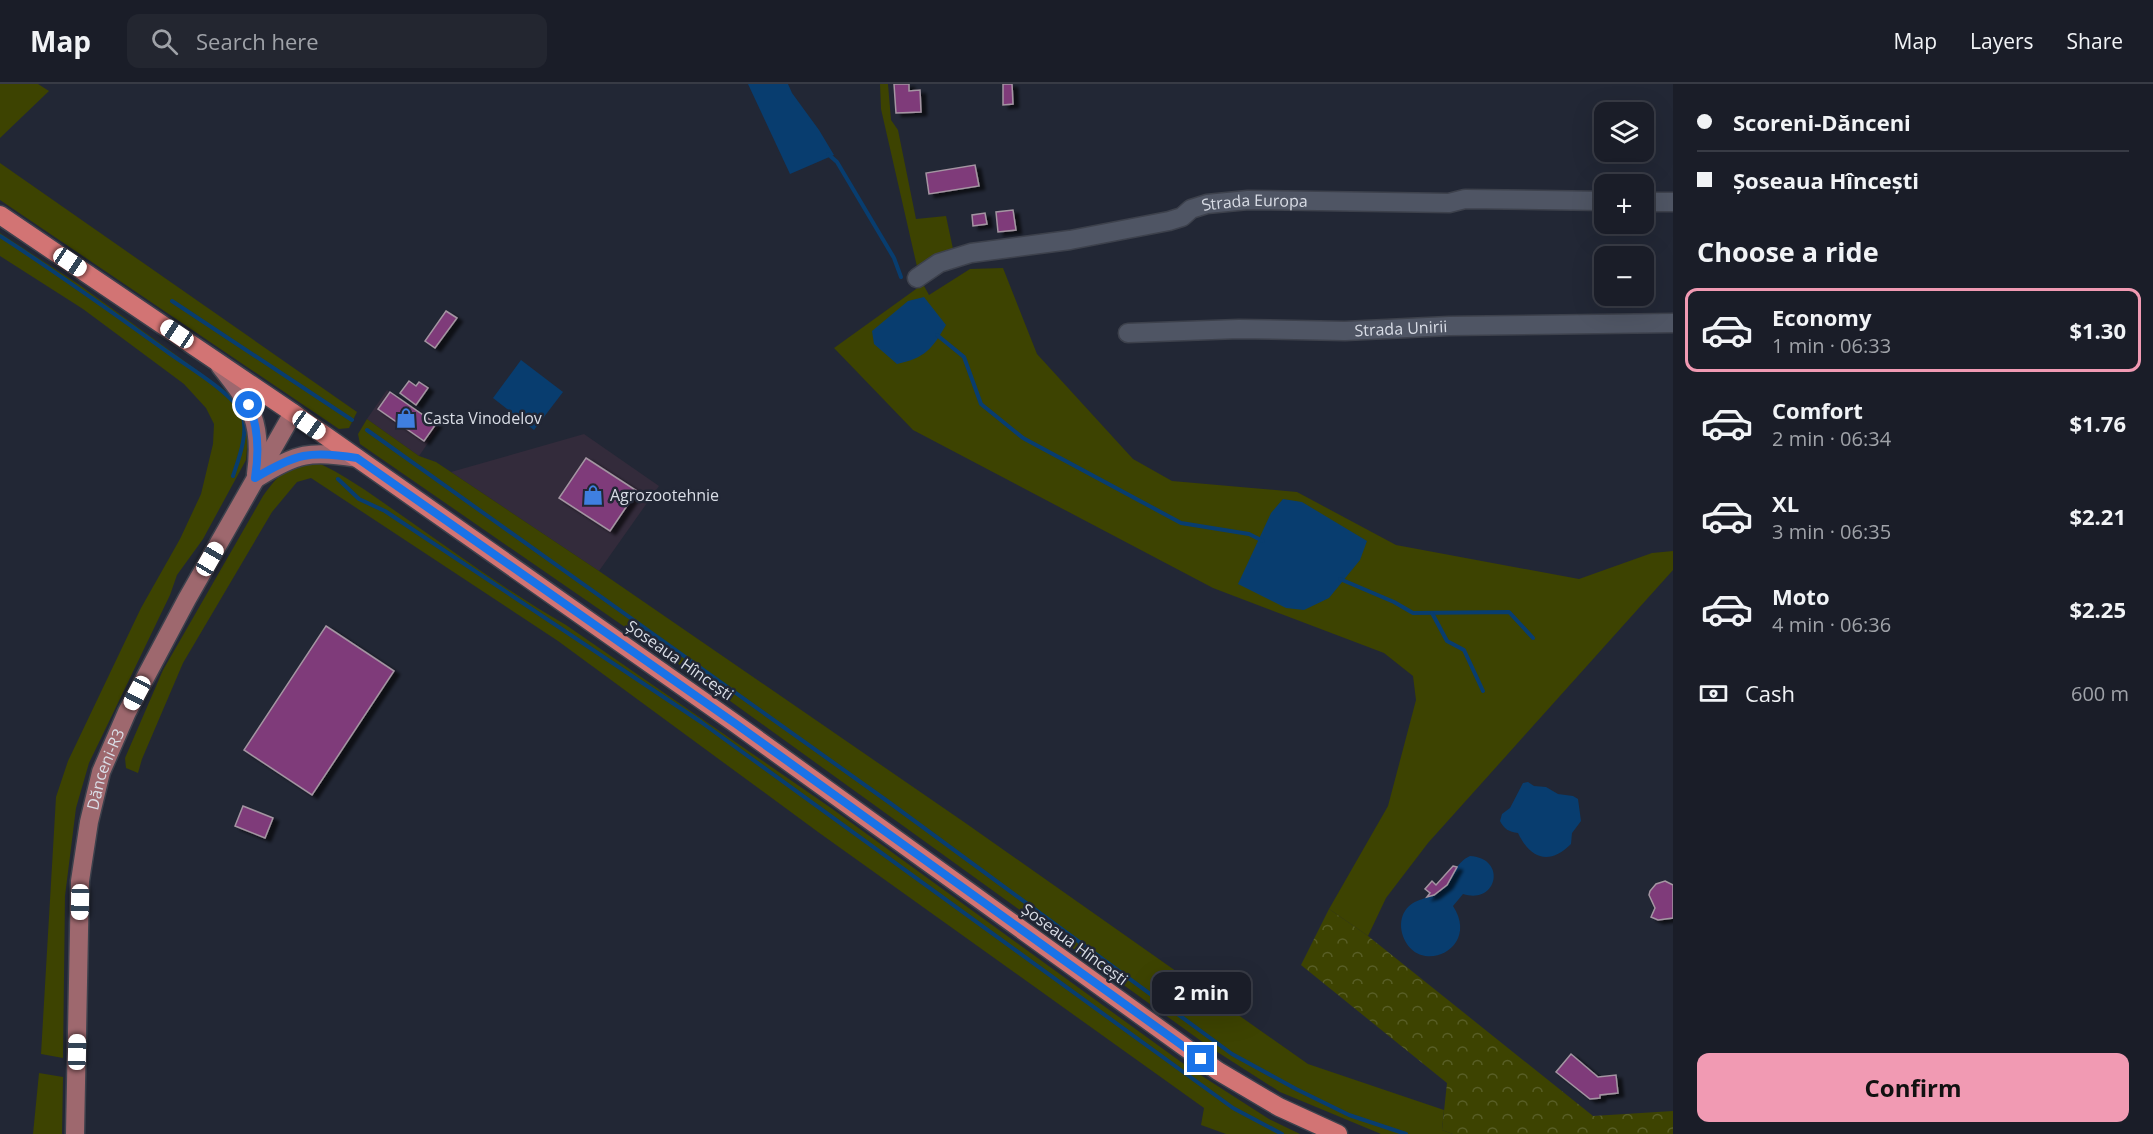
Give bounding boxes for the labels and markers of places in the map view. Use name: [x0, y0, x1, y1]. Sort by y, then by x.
shop icon: Casta Vinodelov: [394, 406, 418, 430]
place label: Casta Vinodelov: [423, 407, 542, 429]
shop icon: Agrozootehnie: [581, 483, 605, 507]
place label: Agrozootehnie: [610, 484, 719, 506]

